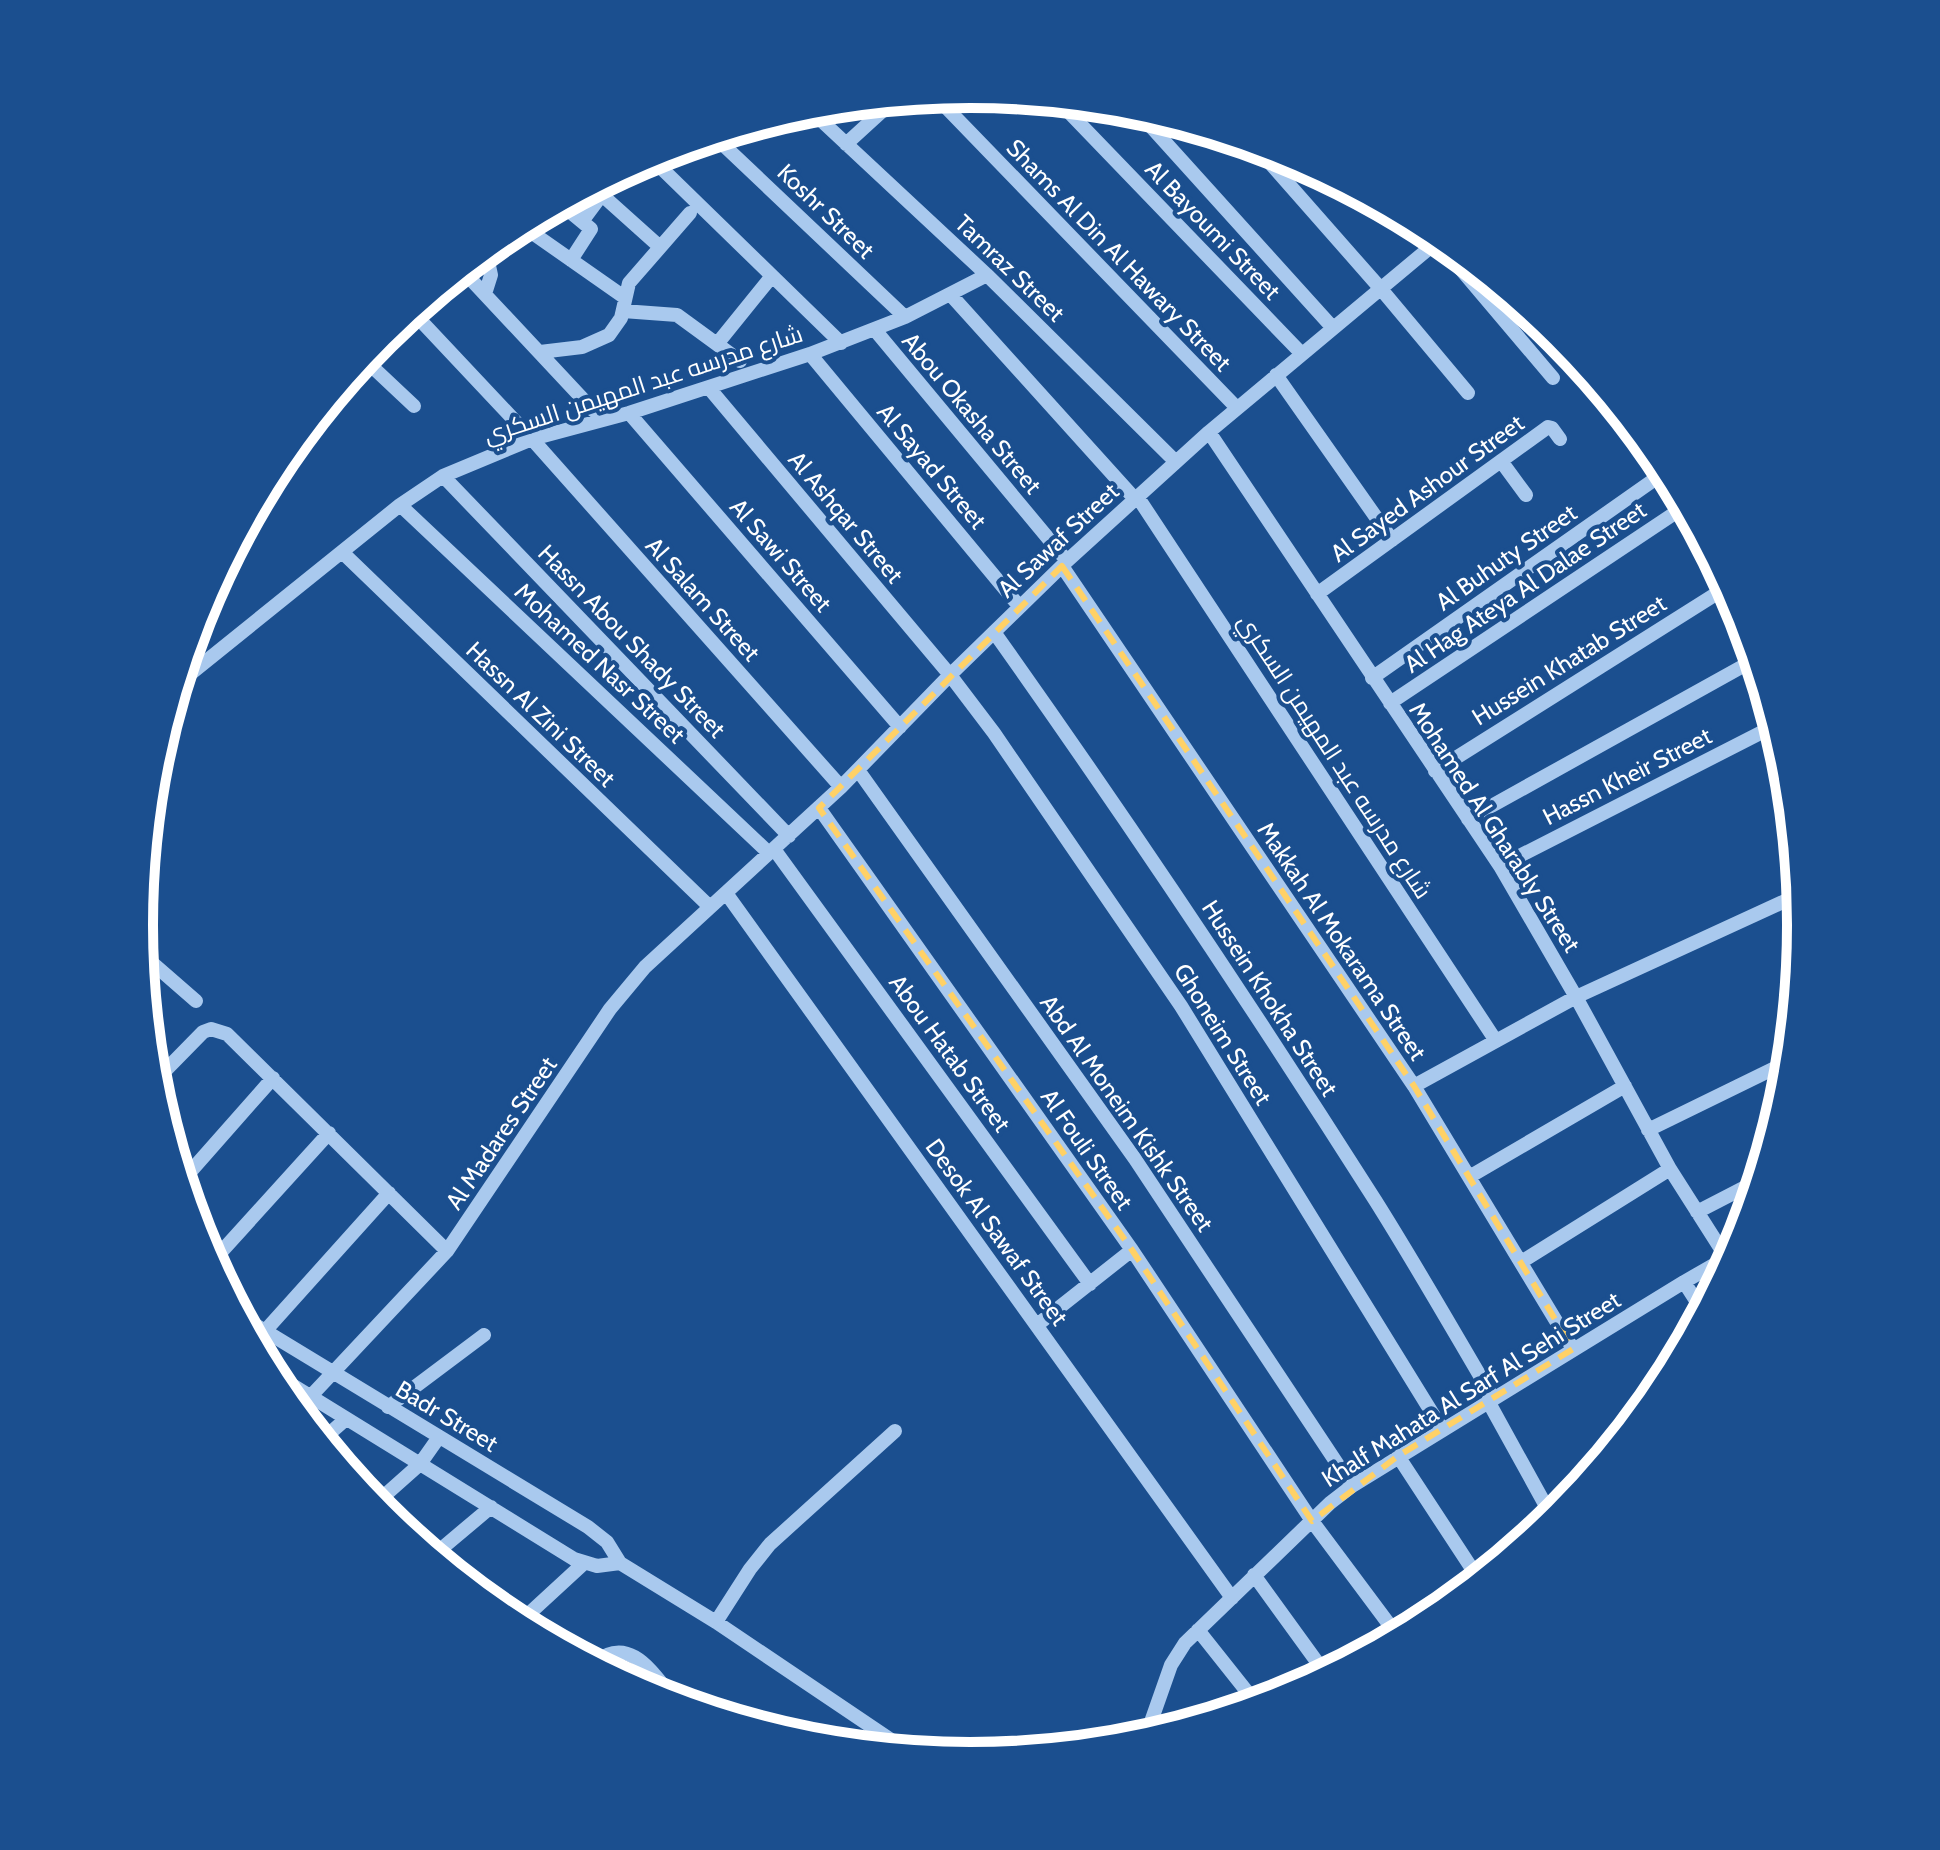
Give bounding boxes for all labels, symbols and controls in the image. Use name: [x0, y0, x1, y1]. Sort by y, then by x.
street label: Shams Al Din Al Hawary Street: [1001, 133, 1237, 377]
street label: Al Bayoumi Street: [1139, 154, 1287, 306]
street label: Koshr Street: [771, 158, 881, 264]
street label: Tamraz Street: [949, 209, 1071, 327]
street label: شارع مدرسه عبد المهيمن السكري: [480, 319, 807, 453]
street label: Abou Okasha Street: [896, 327, 1048, 499]
street label: Al Sayad Street: [871, 397, 993, 535]
street label: Al Sayed Ashour Street: [1325, 408, 1529, 568]
street label: Al Ashqar Street: [783, 445, 909, 589]
street label: Al Sawaf Street: [992, 477, 1124, 603]
street label: Al Sawi Street: [724, 492, 838, 618]
street label: Al Hag Ateya Al Dalae Street: [1399, 495, 1651, 679]
street label: Al Buhuty Street: [1430, 498, 1582, 616]
street label: Al Salam Street: [640, 531, 766, 667]
street label: Hassn Abou Shady Street: [532, 538, 732, 744]
street label: Mohamed Nasr Street: [509, 577, 691, 749]
street label: Hussein Khatab Street: [1467, 589, 1671, 731]
street label: شارع مدرسه عبد المهيمن السكري: [1229, 608, 1438, 906]
street label: Hassn Al Zini Street: [460, 635, 622, 793]
street label: Mohamed Al Gharably Street: [1403, 697, 1587, 957]
street label: Hassn Kheir Street: [1538, 721, 1716, 831]
street label: Makkah Al Mokarama Street: [1251, 816, 1433, 1066]
street label: Hussein Khokha Street: [1196, 895, 1344, 1101]
street label: Ghoneim Street: [1168, 958, 1278, 1110]
street label: Abou Hatab Street: [883, 969, 1017, 1137]
street label: Abd Al Moneim Kishk Street: [1034, 989, 1220, 1237]
street label: Al Madares Street: [439, 1051, 563, 1215]
street label: Al Fouli Street: [1035, 1083, 1139, 1215]
street label: Desok Al Sawaf Street: [920, 1133, 1074, 1331]
street label: Khalf Mahata Al Sarf Al Sehi Street: [1316, 1285, 1626, 1493]
street label: Badr Street: [391, 1374, 503, 1458]

